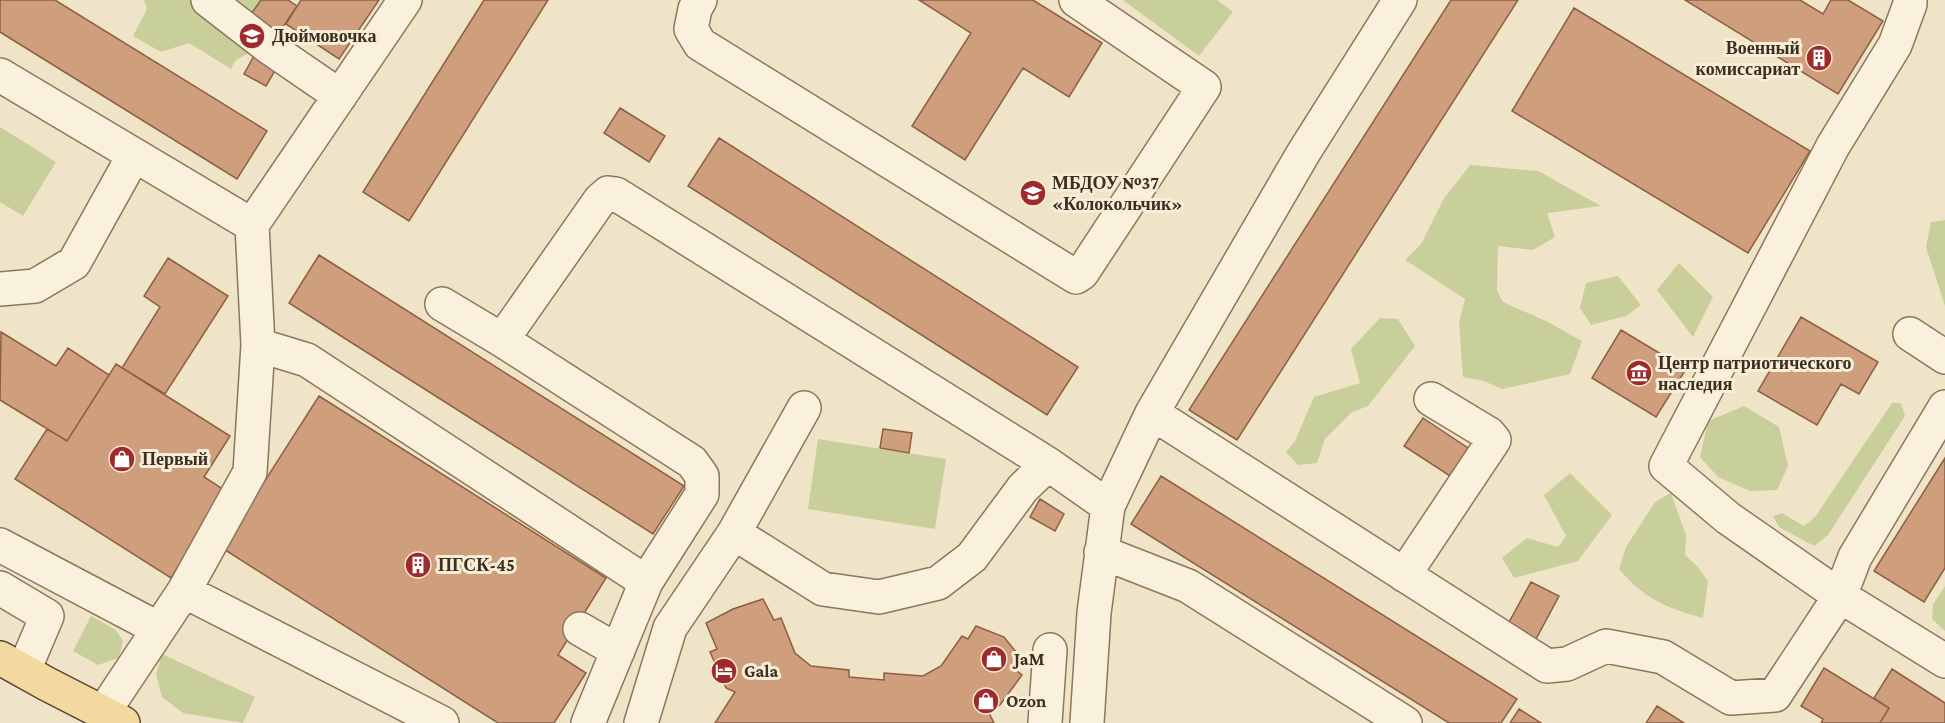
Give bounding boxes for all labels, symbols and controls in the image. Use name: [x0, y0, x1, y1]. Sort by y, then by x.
school or university icon: Дюймовочка: [237, 21, 267, 51]
place label: Дюймовочка: [272, 26, 376, 46]
place label: Военный комиссариат: [1696, 38, 1800, 79]
building icon: Военный комиссариат: [1804, 43, 1834, 73]
place label: МБДОУ №37 «Колокольчик»: [1052, 173, 1183, 214]
school or university icon: МБДОУ №37 «Колокольчик»: [1018, 178, 1048, 208]
place label: Центр патриотического наследия: [1658, 353, 1851, 394]
museum icon: Центр патриотического наследия: [1624, 358, 1654, 388]
shop icon: Первый: [107, 444, 137, 474]
place label: Первый: [142, 449, 208, 469]
building icon: ПГСК-45: [403, 550, 433, 580]
place label: ПГСК-45: [438, 555, 515, 575]
shop icon: JaM: [979, 644, 1009, 674]
place label: JaM: [1012, 649, 1045, 669]
hotel icon: Gala: [709, 656, 739, 686]
place label: Gala: [744, 661, 779, 681]
shop icon: Ozon: [971, 686, 1001, 716]
place label: Ozon: [1006, 691, 1047, 711]

